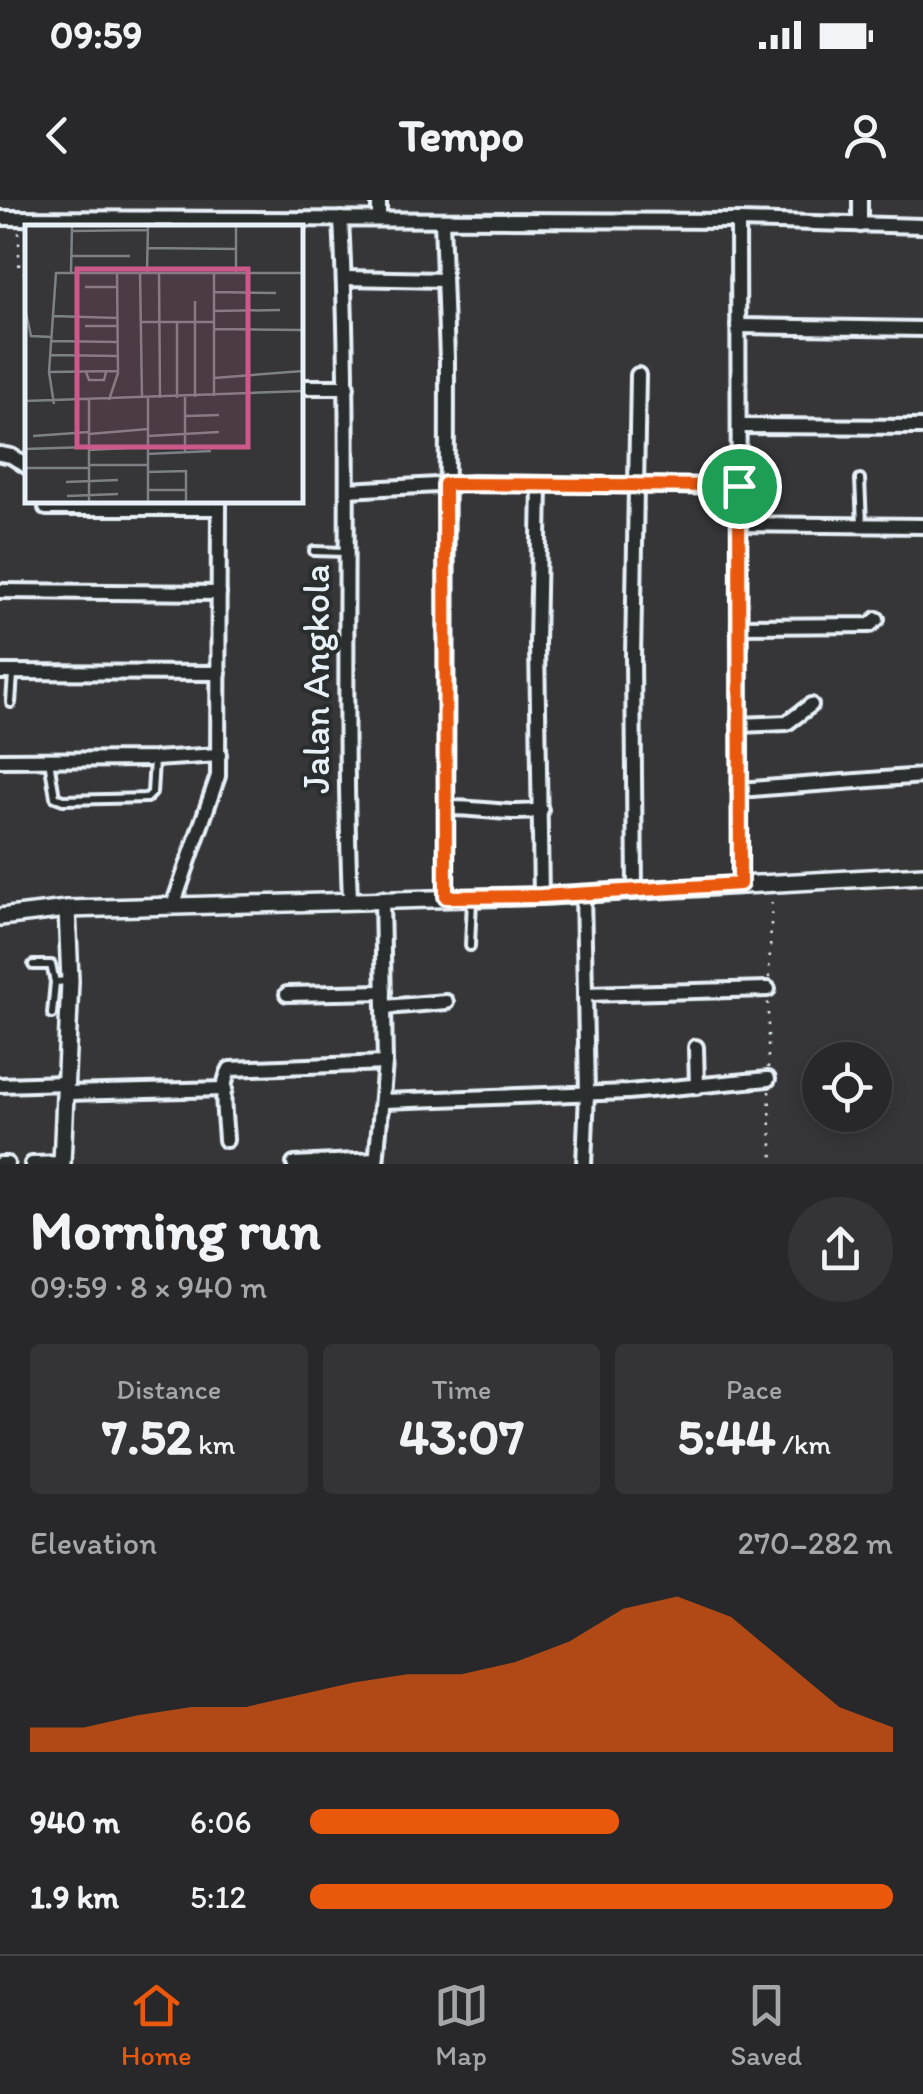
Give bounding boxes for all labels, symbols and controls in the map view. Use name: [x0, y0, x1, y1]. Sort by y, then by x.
text: 09:59: [50, 12, 142, 58]
icon: back: [30, 108, 85, 163]
text: Tempo: [399, 108, 524, 162]
icon: person: [838, 108, 893, 163]
inset map: [25, 225, 302, 502]
pin: [697, 444, 782, 529]
icon: arrive: [712, 459, 767, 514]
street label: Jalan Angkola: [293, 564, 339, 794]
map controls: [802, 1042, 892, 1132]
button: locate: [802, 1042, 892, 1132]
text: Morning run: [30, 1197, 321, 1263]
button: share: [788, 1197, 893, 1302]
text: 09:59 · 8 × 940 m: [30, 1268, 267, 1306]
text: Distance: [116, 1372, 221, 1406]
text: Time: [432, 1372, 491, 1406]
text: Pace: [726, 1372, 782, 1406]
text: 7.52: [102, 1406, 192, 1467]
text: 43:07: [399, 1406, 524, 1467]
text: 5:44: [677, 1406, 776, 1467]
text: km: [192, 1427, 235, 1461]
text: /km: [776, 1427, 831, 1461]
text: Elevation: [30, 1524, 157, 1562]
text: 270–282 m: [737, 1524, 893, 1562]
text: 940 m: [30, 1803, 120, 1841]
text: 6:06: [190, 1803, 251, 1841]
text: 1.9 km: [30, 1878, 119, 1916]
text: 5:12: [190, 1878, 246, 1916]
tab: Home: [121, 1978, 192, 2072]
tab: Map: [434, 1978, 489, 2072]
tab: Saved: [731, 1978, 802, 2072]

